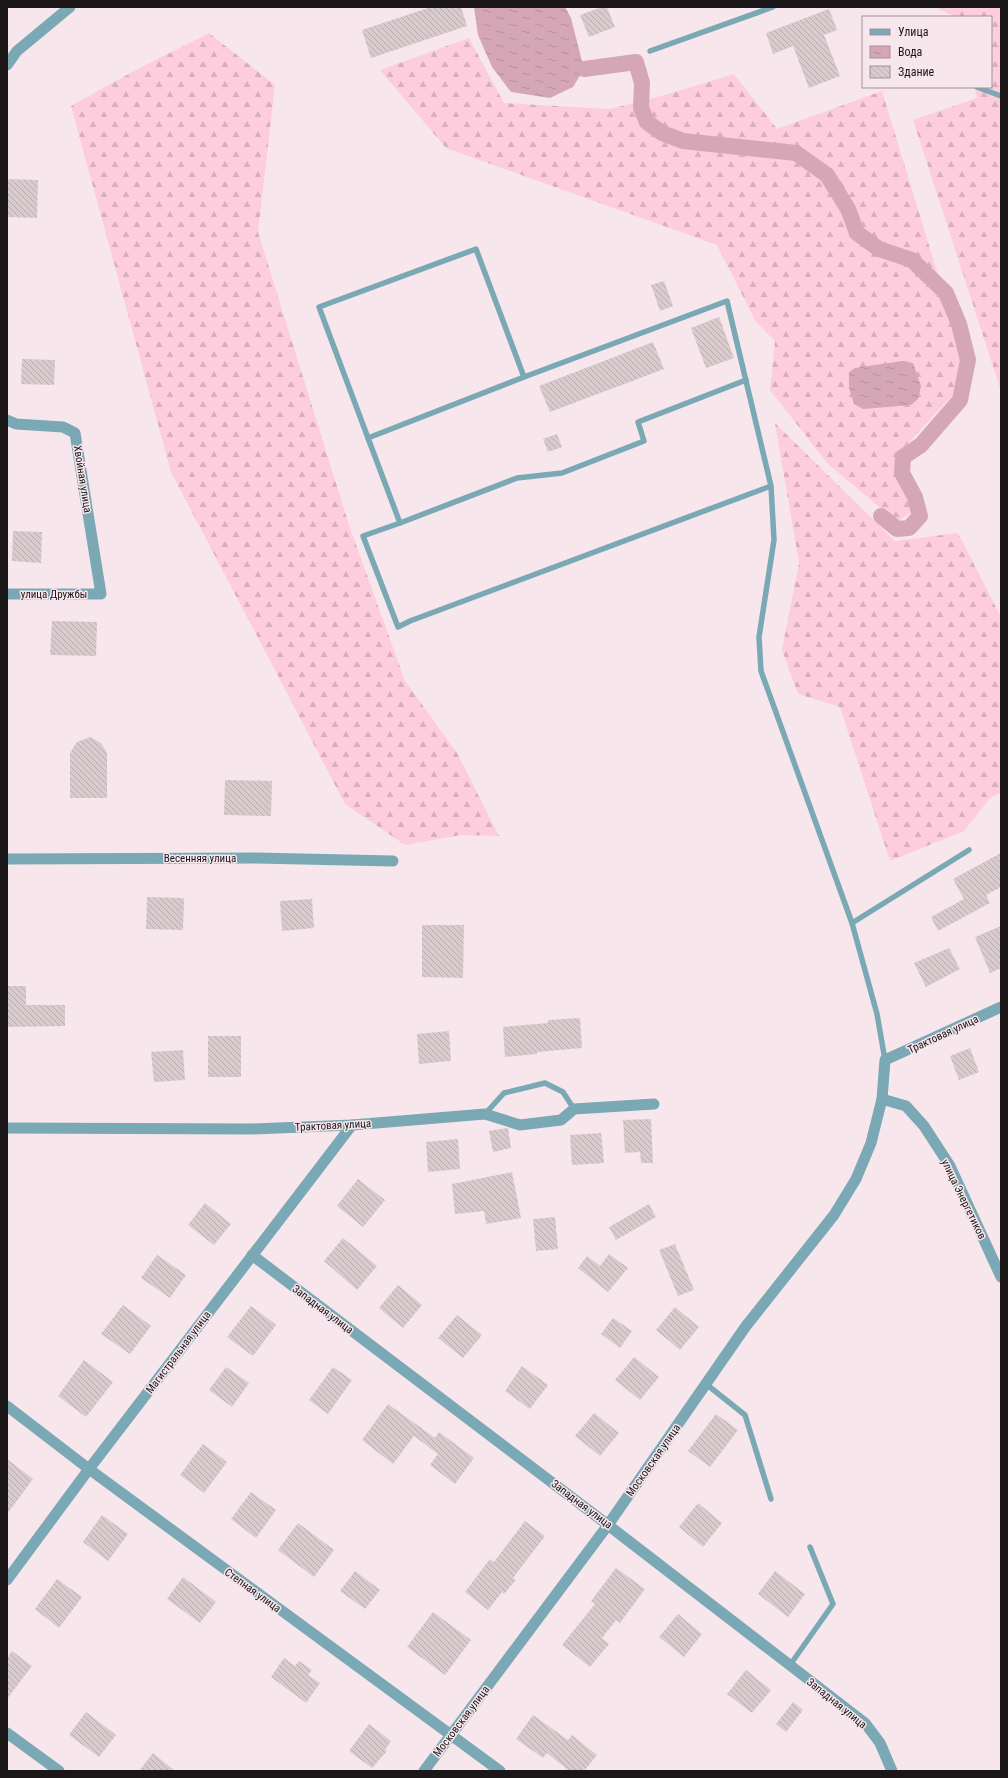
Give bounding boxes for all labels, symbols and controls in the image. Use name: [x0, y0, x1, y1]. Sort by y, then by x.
legend: [862, 16, 992, 88]
text: Улица: [898, 25, 929, 39]
text: Вода: [898, 45, 923, 59]
text: Здание: [898, 65, 935, 79]
street label: Хвойная улица: [71, 444, 94, 514]
street label: улица Дружбы: [21, 588, 87, 601]
street label: Весенняя улица: [164, 852, 236, 865]
street label: Трактовая улица: [906, 1012, 981, 1056]
street label: Трактовая улица: [295, 1117, 371, 1134]
street label: улица Энергетиков: [939, 1157, 989, 1241]
street label: Западная улица: [290, 1282, 356, 1337]
street label: Магистральная улица: [143, 1308, 214, 1396]
street label: Московская улица: [624, 1422, 683, 1499]
street label: Западная улица: [549, 1477, 615, 1532]
street label: Степная улица: [222, 1566, 283, 1615]
street label: Западная улица: [804, 1675, 869, 1731]
street label: Московская улица: [431, 1683, 492, 1759]

